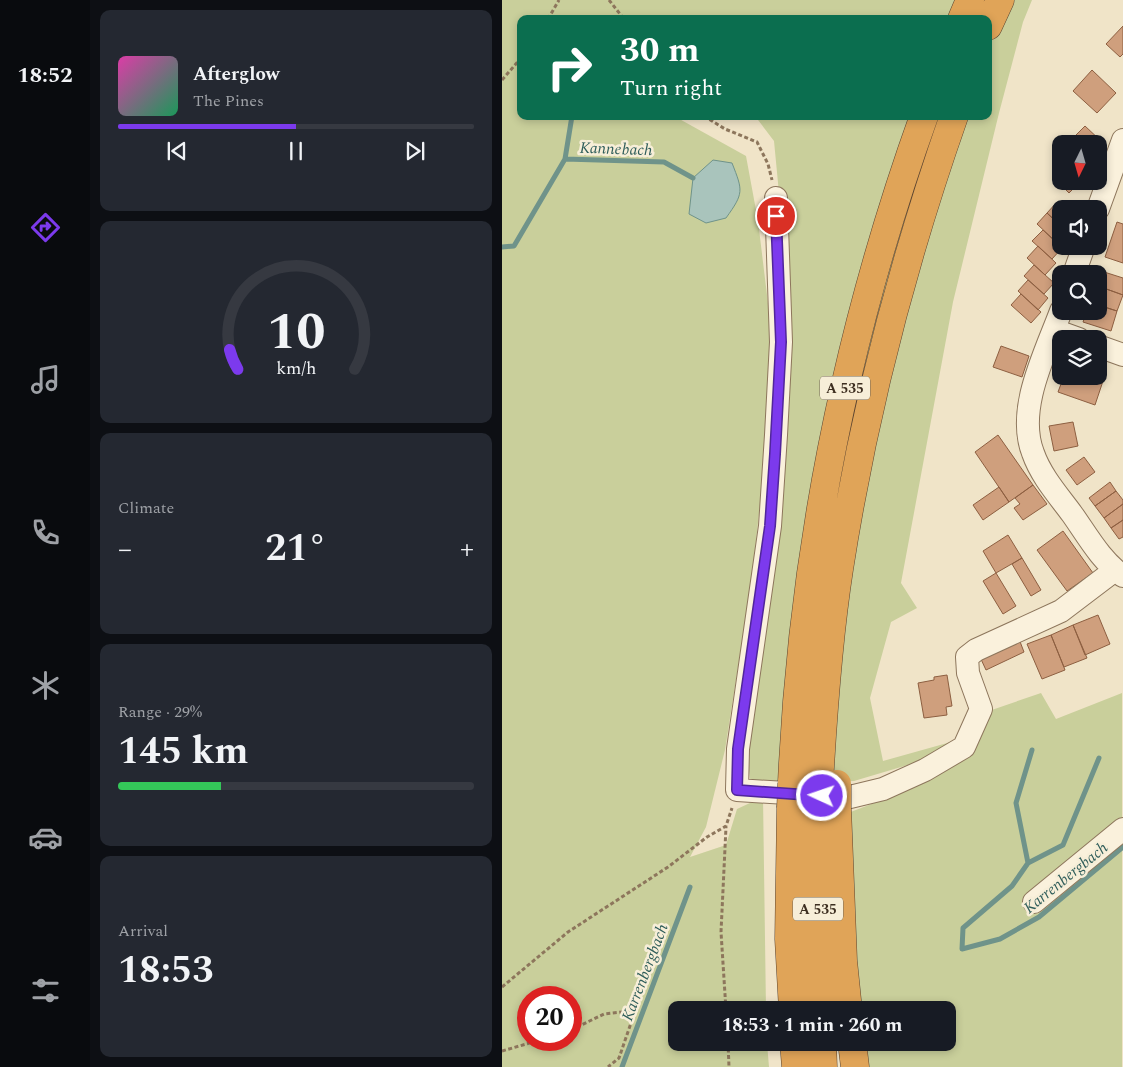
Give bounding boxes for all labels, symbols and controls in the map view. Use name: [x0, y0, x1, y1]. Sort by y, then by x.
text: 30 m: [620, 24, 700, 77]
icon: right: [537, 35, 602, 100]
text: 18:52: [17, 59, 73, 92]
text: Afterglow: [193, 60, 280, 89]
text: Turn right: [620, 72, 722, 105]
text: The Pines: [193, 89, 264, 113]
north arrow: [1052, 135, 1107, 190]
map controls: [1052, 135, 1107, 385]
water label: Kannebach: [579, 136, 653, 162]
icon: previous: [163, 137, 191, 165]
icon: pause: [282, 137, 310, 165]
icon: next: [401, 137, 429, 165]
pin: [755, 195, 797, 237]
button: sound: [1052, 200, 1107, 255]
icon: arrive: [762, 202, 790, 230]
icon: directions: [28, 210, 63, 245]
button: search: [1052, 265, 1107, 320]
text: 10: [267, 293, 325, 372]
button: layers: [1052, 330, 1107, 385]
text: km/h: [276, 355, 316, 382]
icon: music: [28, 362, 63, 397]
road number: A 535: [820, 376, 870, 399]
text: Climate: [118, 496, 174, 520]
icon: phone: [28, 515, 63, 550]
text: 21°: [265, 520, 327, 578]
text: −: [118, 528, 132, 571]
text: +: [460, 528, 474, 571]
icon: climate: [28, 668, 63, 703]
text: Range · 29%: [118, 700, 202, 724]
text: 145 km: [118, 723, 249, 781]
position arrow: [795, 769, 847, 821]
icon: car: [28, 820, 63, 855]
water label: Karrenbergbach: [1018, 836, 1113, 919]
road number: A 535: [793, 898, 843, 921]
text: Arrival: [118, 919, 168, 943]
water label: Karrenbergbach: [615, 920, 675, 1025]
text: 18:53: [118, 942, 213, 1000]
icon: filters: [28, 973, 63, 1008]
speed limit sign: 20: [517, 986, 582, 1051]
text: 18:53 · 1 min · 260 m: [722, 1011, 902, 1040]

